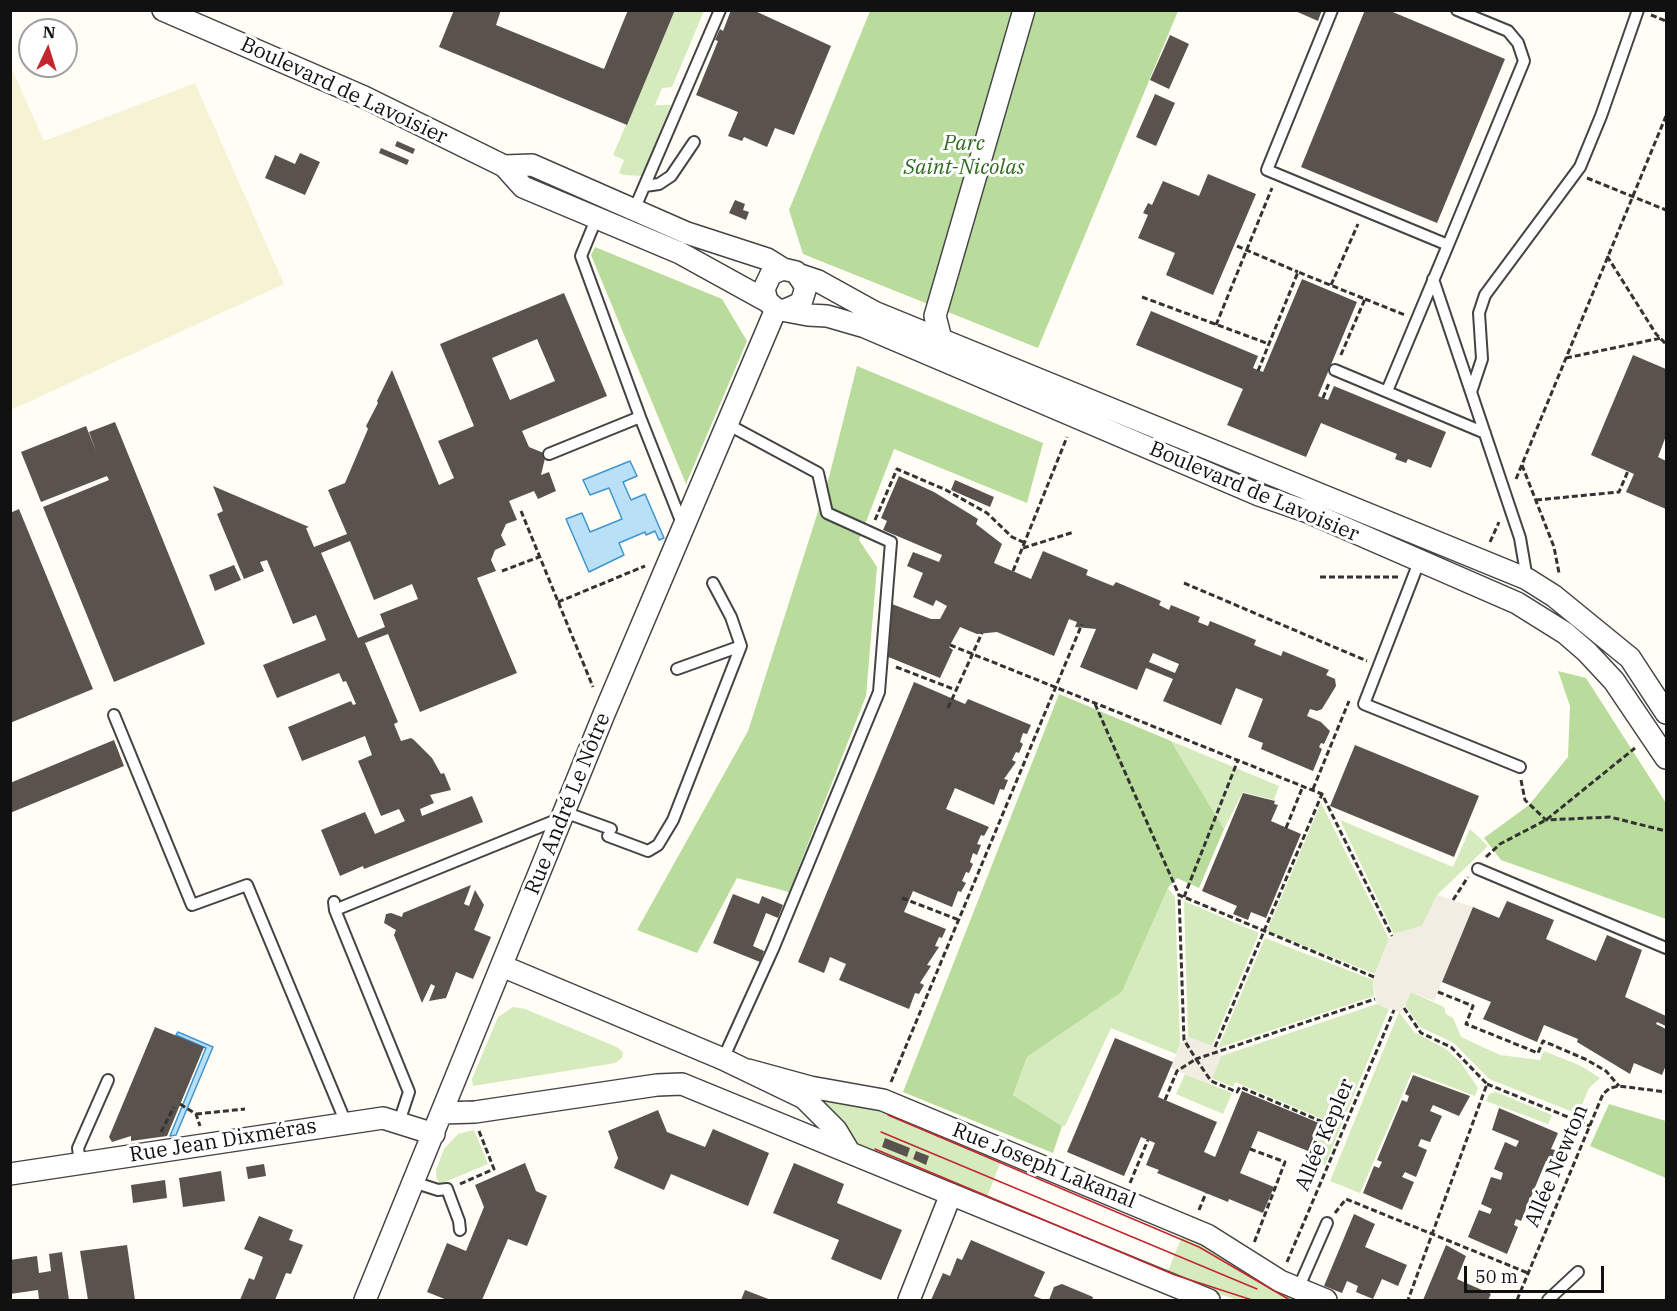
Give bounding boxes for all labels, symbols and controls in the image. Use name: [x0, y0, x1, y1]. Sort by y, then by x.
north arrow: [18, 18, 78, 78]
text: N: [42, 22, 56, 42]
street label: Boulevard de Lavoisier: [237, 32, 451, 150]
park label: Parc Saint-Nicolas: [904, 131, 1024, 181]
street label: Boulevard de Lavoisier: [1145, 436, 1363, 548]
street label: Rue André Le Nôtre: [520, 709, 616, 899]
street label: Allée Kepler: [1290, 1075, 1360, 1195]
street label: Allée Newton: [1520, 1101, 1594, 1231]
street label: Rue Jean Dixméras: [128, 1114, 318, 1168]
street label: Rue Joseph Lakanal: [949, 1118, 1139, 1214]
scale bar: [1467, 1254, 1606, 1292]
text: 50 m: [1475, 1265, 1518, 1288]

